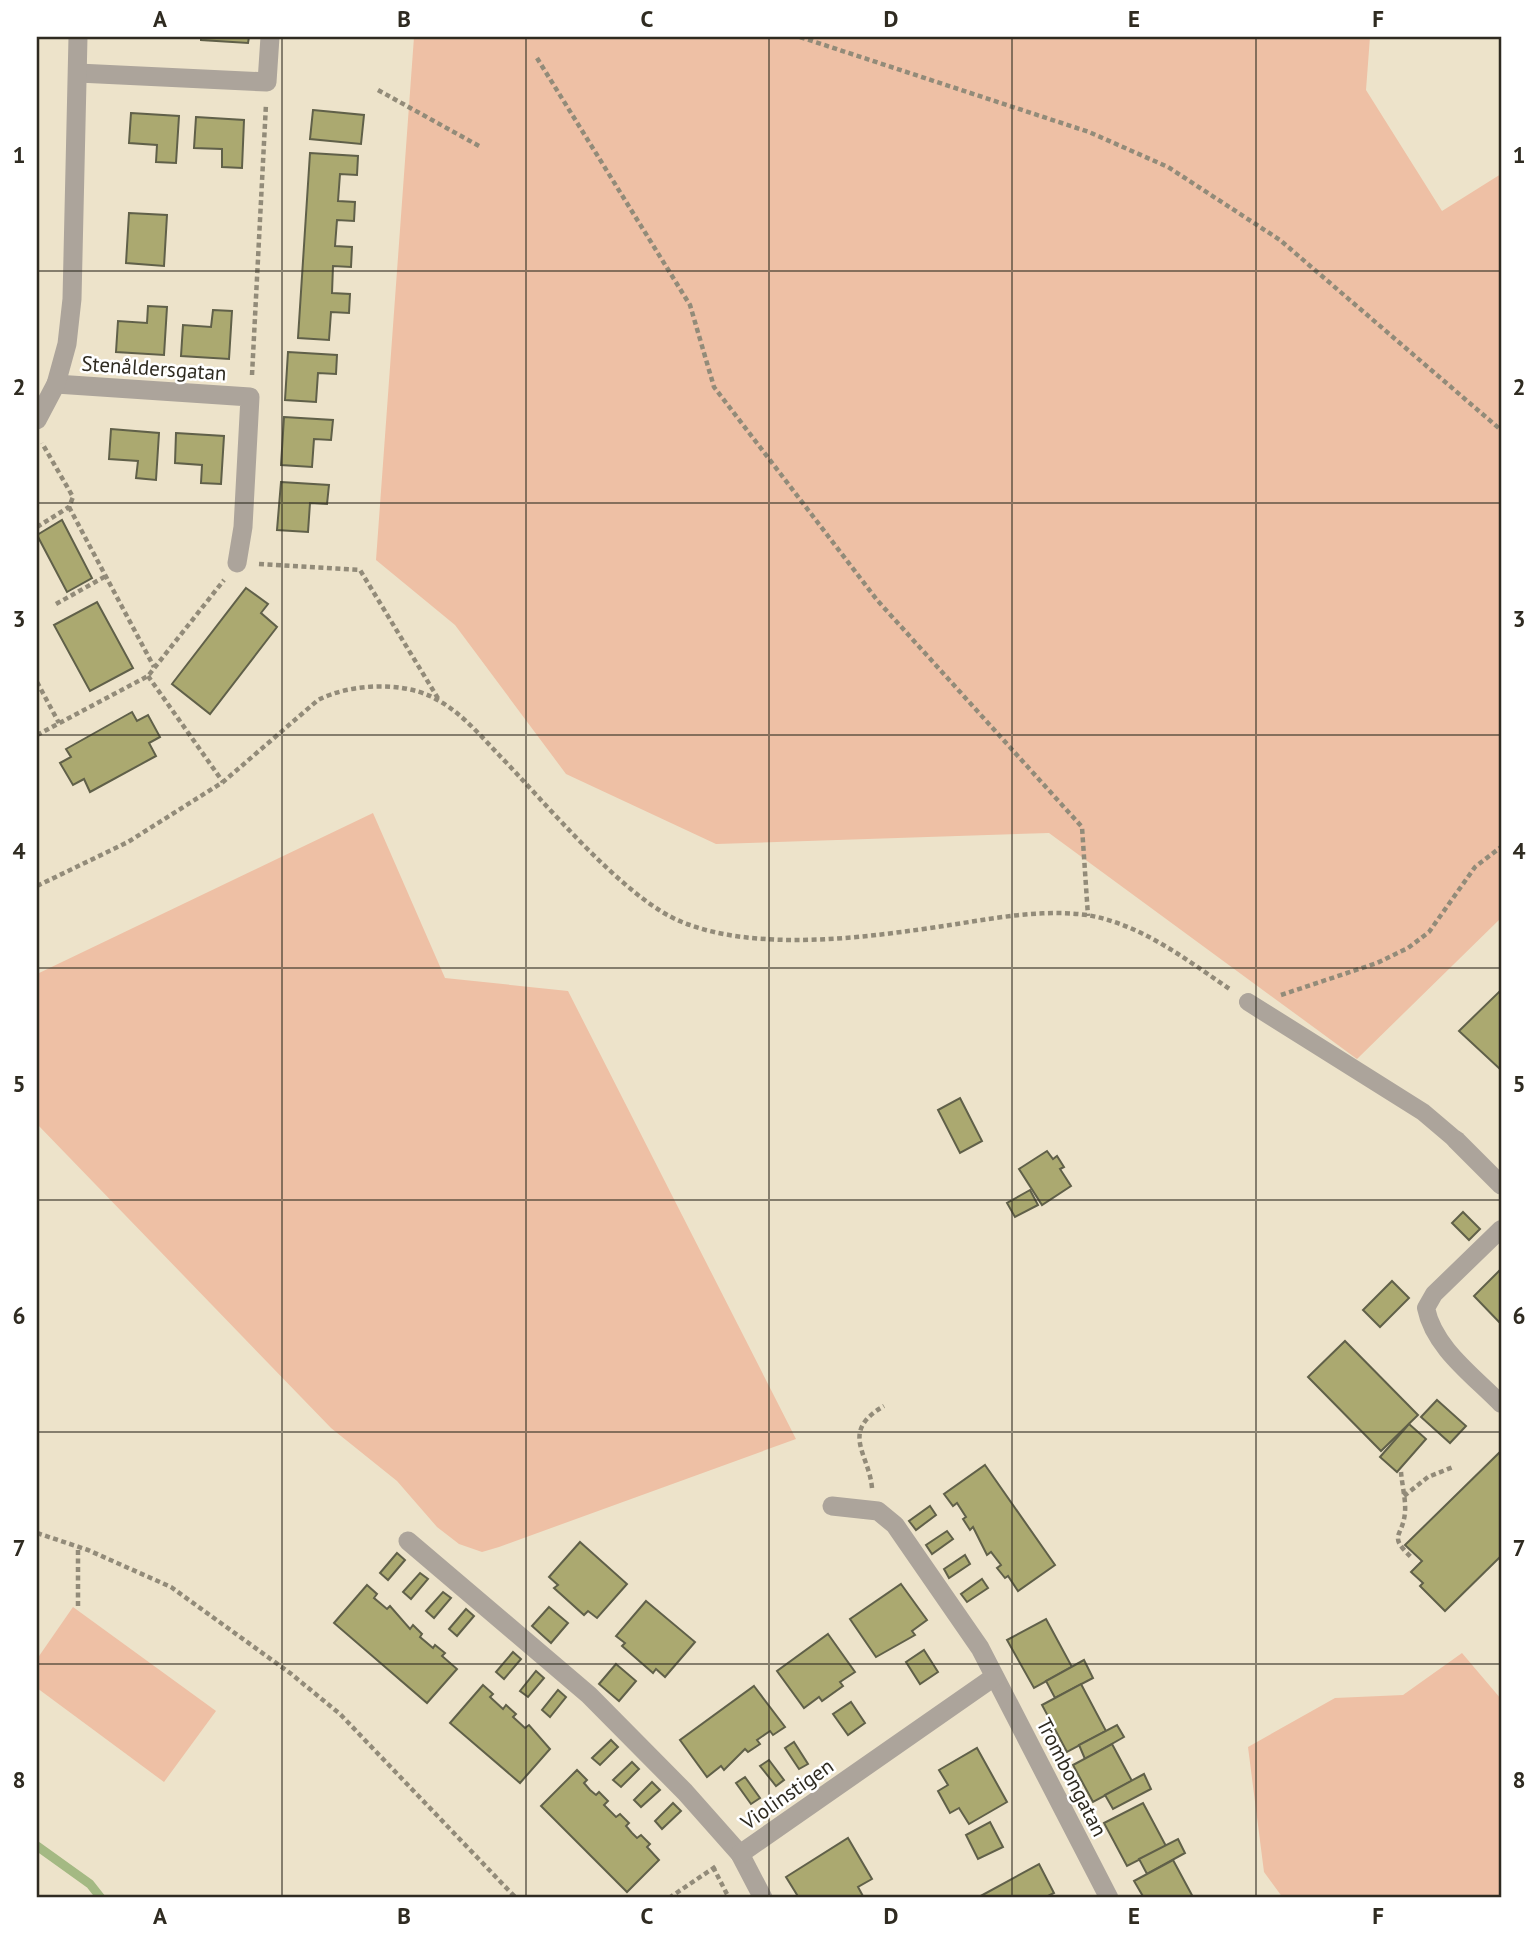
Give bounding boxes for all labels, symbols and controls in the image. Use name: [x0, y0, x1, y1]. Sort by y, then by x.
text: A: [153, 4, 167, 33]
text: B: [397, 4, 411, 33]
text: C: [641, 4, 654, 33]
text: D: [884, 4, 898, 33]
text: E: [1128, 4, 1140, 33]
text: F: [1372, 4, 1384, 33]
text: 1: [12, 140, 26, 169]
text: 1: [1512, 140, 1526, 169]
street label: Stenåldersgatan: [81, 349, 227, 387]
text: 2: [12, 372, 26, 401]
text: 2: [1512, 372, 1526, 401]
text: 3: [12, 604, 26, 633]
text: 3: [1512, 604, 1526, 633]
text: 4: [12, 836, 26, 865]
text: 4: [1512, 836, 1526, 865]
text: 5: [12, 1069, 26, 1098]
text: 5: [1512, 1069, 1526, 1098]
text: 6: [12, 1301, 26, 1330]
text: 6: [1512, 1301, 1526, 1330]
text: 7: [12, 1533, 26, 1562]
text: 7: [1512, 1533, 1526, 1562]
street label: Trombongatan: [1031, 1713, 1113, 1841]
street label: Violinstigen: [735, 1752, 839, 1836]
text: 8: [12, 1765, 26, 1794]
text: 8: [1512, 1765, 1526, 1794]
text: A: [153, 1901, 167, 1930]
text: B: [397, 1901, 411, 1930]
text: C: [641, 1901, 654, 1930]
text: D: [884, 1901, 898, 1930]
text: E: [1128, 1901, 1140, 1930]
text: F: [1372, 1901, 1384, 1930]

